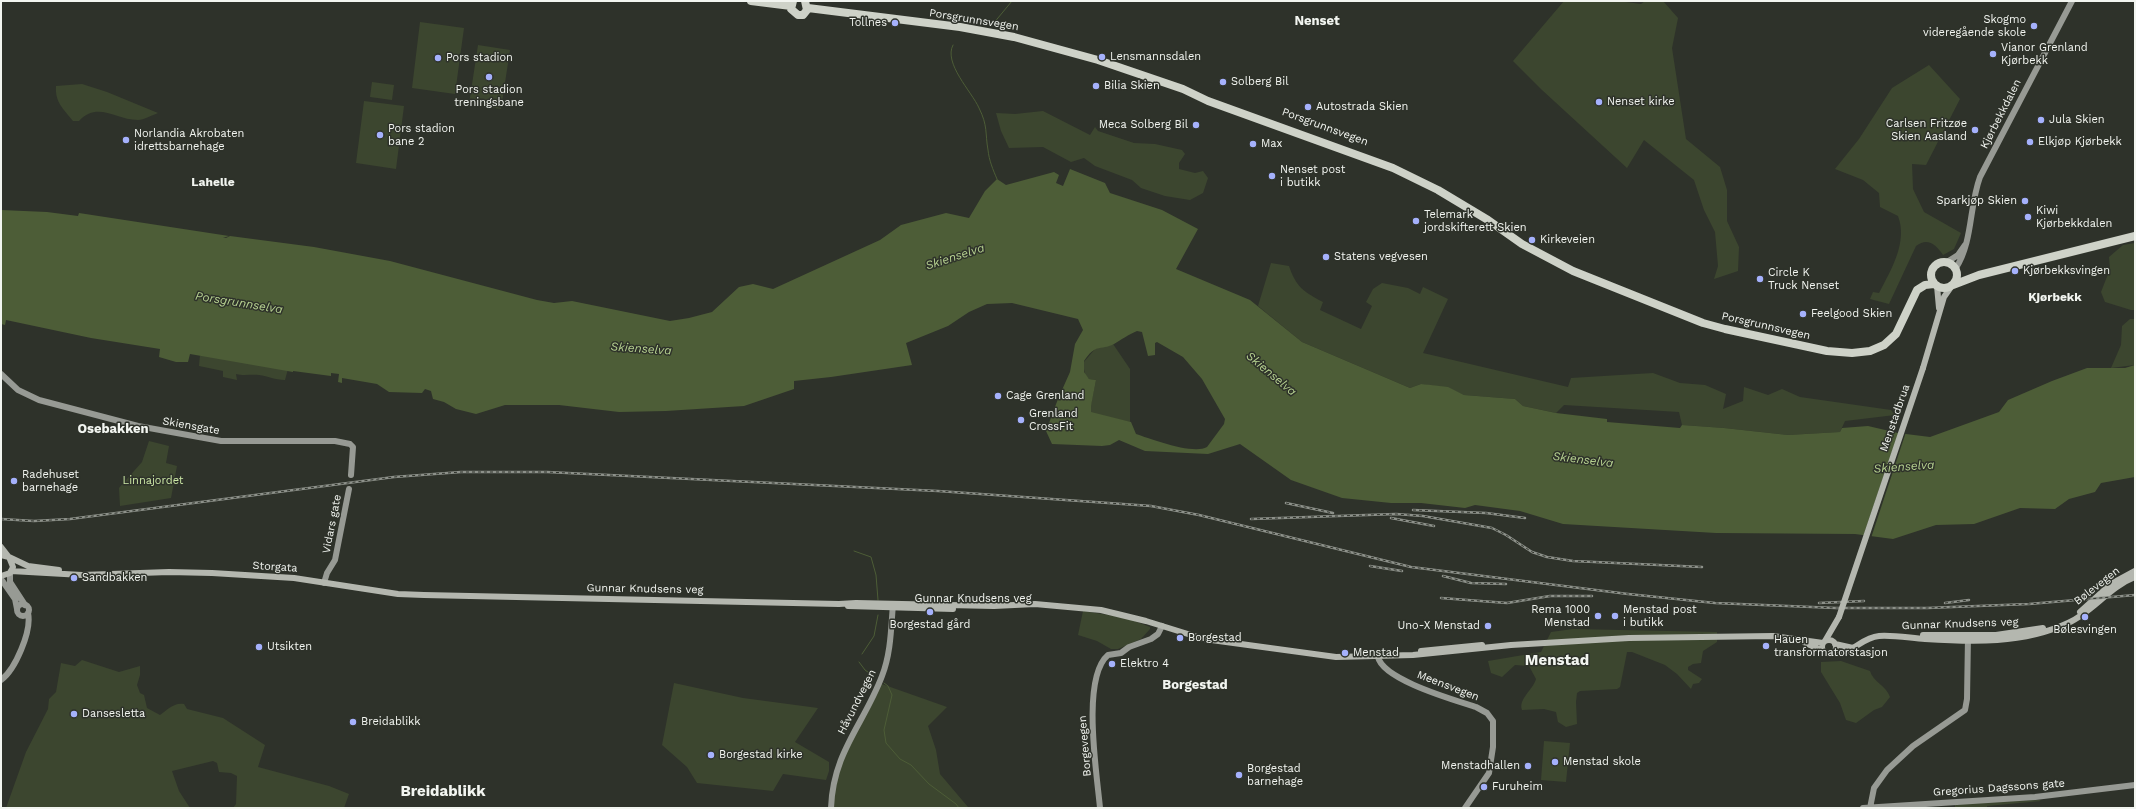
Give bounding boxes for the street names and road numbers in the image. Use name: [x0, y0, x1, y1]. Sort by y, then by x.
street label: Porsgrunnsvegen: [928, 6, 1020, 34]
street label: Kjørbekkdalen: [1978, 77, 2024, 151]
street label: Porsgrunnsvegen: [1280, 105, 1370, 149]
street label: Porsgrunnsvegen: [1720, 309, 1812, 343]
street label: Menstadbrua: [1877, 383, 1913, 453]
street label: Skiensgate: [161, 414, 221, 438]
street label: Vidars gate: [320, 493, 344, 555]
street label: Storgata: [252, 559, 298, 575]
street label: Bølevegen: [2071, 564, 2123, 608]
street label: Gunnar Knudsens veg: [586, 581, 704, 597]
street label: Gunnar Knudsens veg: [915, 592, 1031, 606]
street label: Gunnar Knudsens veg: [1901, 615, 2019, 633]
street label: Håvundvegen: [835, 667, 879, 737]
street label: Meensvegen: [1415, 668, 1481, 704]
street label: Borgevegen: [1076, 715, 1094, 777]
street label: Gregorius Dagssons gate: [1933, 777, 2065, 799]

